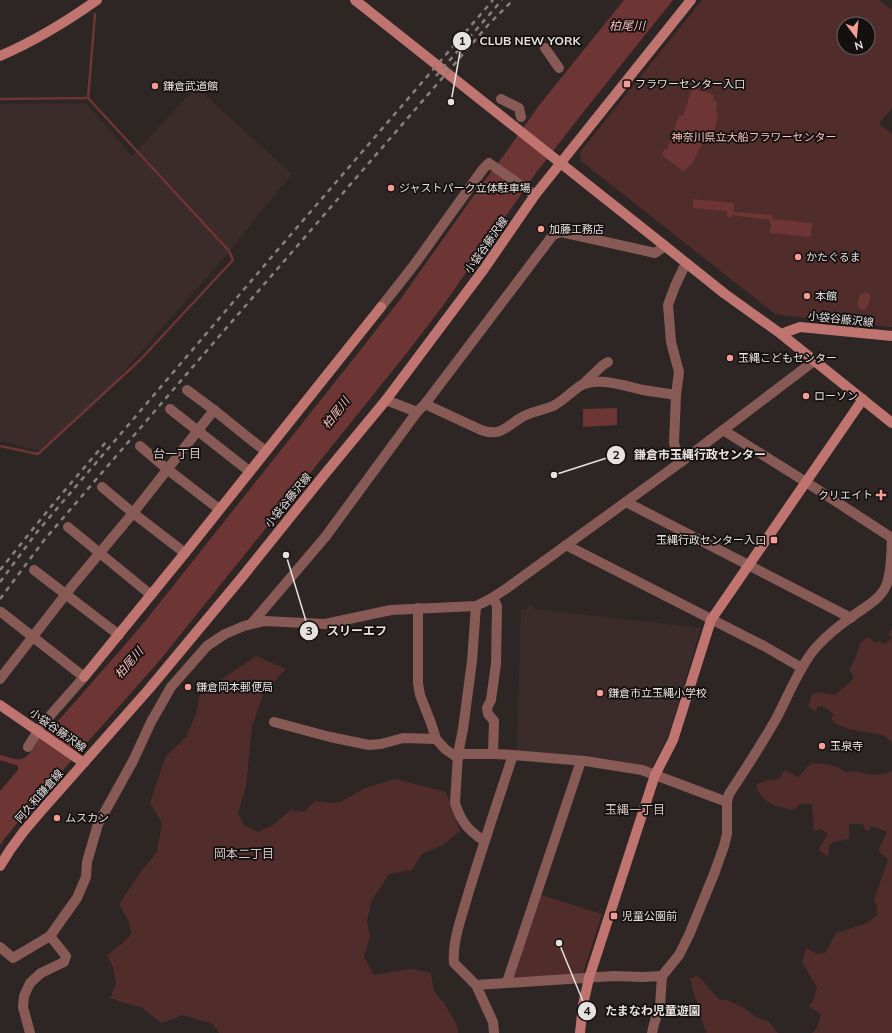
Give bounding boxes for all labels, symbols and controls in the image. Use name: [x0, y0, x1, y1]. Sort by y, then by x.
north arrow: [836, 16, 876, 56]
water label: 柏尾川: [609, 18, 647, 33]
callout: CLUB NEW YORK: [452, 29, 589, 53]
text: 1: [458, 33, 466, 48]
text: CLUB NEW YORK: [480, 33, 581, 48]
text: N: [853, 38, 865, 53]
place label: フラワーセンター入口: [635, 77, 745, 91]
place label: 鎌倉武道館: [163, 79, 218, 93]
marker: フラワーセンター入口: [622, 79, 632, 89]
marker: 鎌倉武道館: [150, 81, 160, 91]
park label: 神奈川県立大船フラワーセンター: [672, 130, 837, 144]
place label: ジャストパーク立体駐車場: [399, 181, 530, 195]
marker: ジャストパーク立体駐車場: [386, 183, 396, 193]
street label: 小袋谷藤沢線: [461, 214, 511, 276]
place label: 加藤工務店: [549, 222, 604, 236]
marker: 加藤工務店: [536, 224, 546, 234]
place label: かたぐるま: [806, 250, 861, 264]
marker: かたぐるま: [793, 252, 803, 262]
place label: 本館: [815, 289, 837, 303]
marker: 本館: [802, 291, 812, 301]
street label: 小袋谷藤沢線: [807, 309, 875, 329]
place label: 玉縄こどもセンター: [738, 351, 837, 365]
marker: 玉縄こどもセンター: [725, 353, 735, 363]
place label: ローソン: [814, 389, 858, 403]
marker: ローソン: [801, 391, 811, 401]
water label: 柏尾川: [319, 392, 354, 431]
callout: 鎌倉市玉縄行政センター: [606, 443, 774, 467]
district label: 台一丁目: [153, 446, 201, 461]
text: 2: [612, 447, 620, 462]
text: 鎌倉市玉縄行政センター: [634, 447, 766, 462]
street label: 小袋谷藤沢線: [262, 470, 314, 530]
place label: クリエイト: [818, 488, 873, 502]
marker: クリエイト: [876, 490, 886, 500]
place label: 玉縄行政センター入口: [656, 533, 766, 547]
marker: 玉縄行政センター入口: [769, 535, 779, 545]
callout: スリーエフ: [299, 619, 395, 643]
text: 3: [305, 623, 313, 638]
text: スリーエフ: [327, 623, 387, 638]
water label: 柏尾川: [111, 643, 147, 681]
place label: 鎌倉岡本郵便局: [196, 680, 273, 694]
marker: 鎌倉岡本郵便局: [183, 682, 193, 692]
place label: 鎌倉市立玉縄小学校: [608, 686, 707, 700]
marker: 鎌倉市立玉縄小学校: [595, 688, 605, 698]
street label: 小袋谷藤沢線: [27, 705, 89, 755]
place label: 玉泉寺: [830, 739, 863, 753]
marker: 玉泉寺: [817, 741, 827, 751]
street label: 阿久和鎌倉線: [12, 767, 66, 825]
district label: 玉縄一丁目: [605, 802, 665, 817]
place label: ムスカン: [65, 811, 109, 825]
marker: ムスカン: [52, 813, 62, 823]
district label: 岡本二丁目: [214, 846, 274, 861]
place label: 児童公園前: [622, 909, 677, 923]
marker: 児童公園前: [609, 911, 619, 921]
callout: たまなわ児童遊園: [577, 999, 709, 1023]
text: 4: [583, 1003, 591, 1018]
text: たまなわ児童遊園: [605, 1003, 701, 1018]

